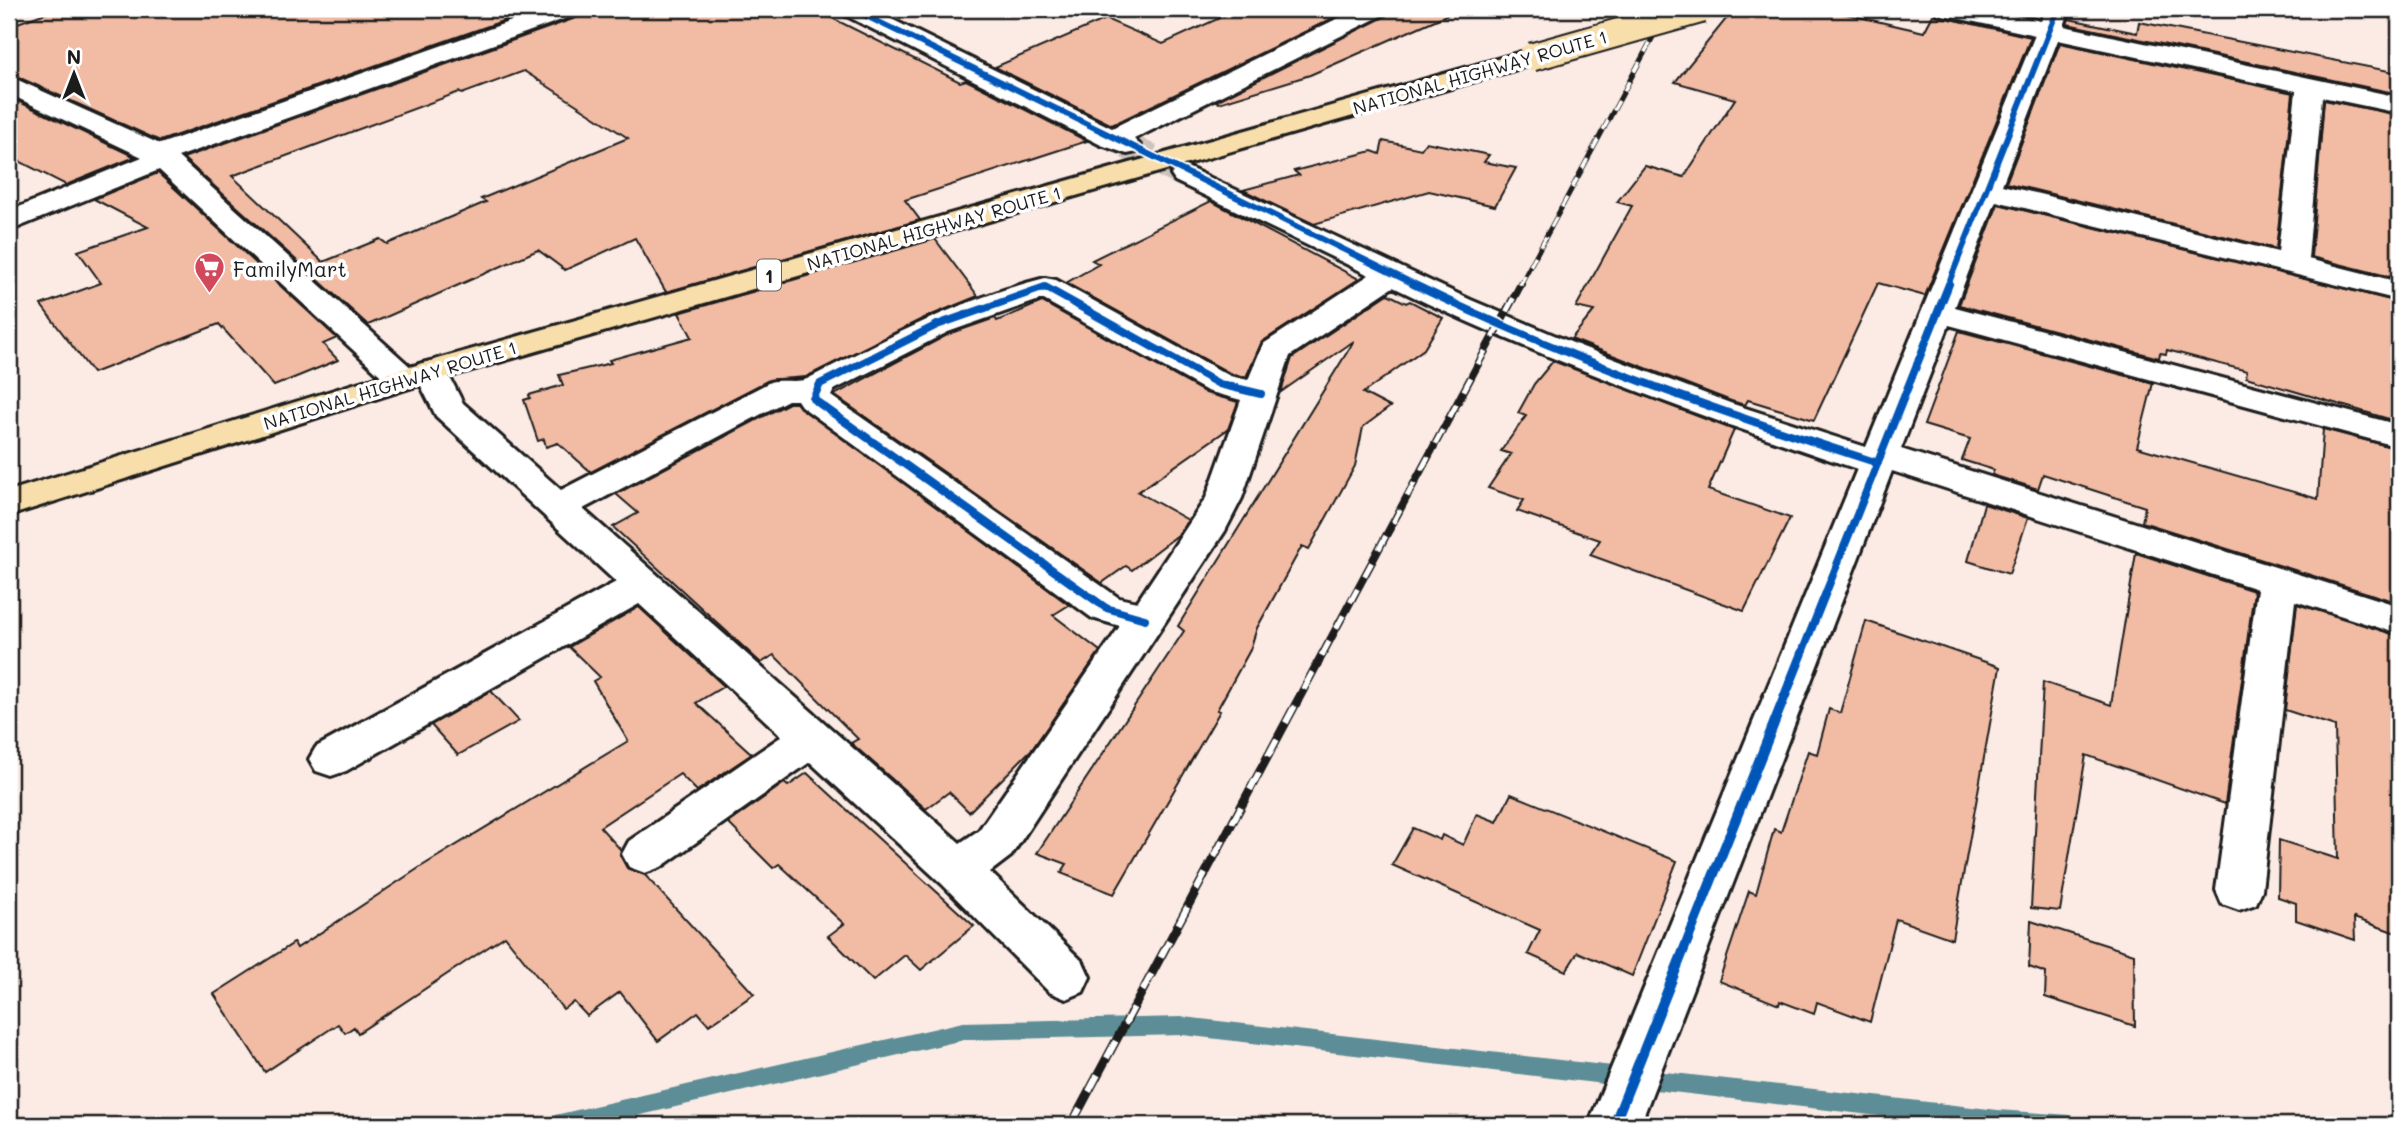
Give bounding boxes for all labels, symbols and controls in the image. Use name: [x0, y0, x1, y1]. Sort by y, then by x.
street label: NATIONAL HIGHWAY ROUTE 1: [1350, 24, 1610, 120]
north arrow: [38, 38, 108, 108]
text: N: [67, 44, 81, 69]
street label: NATIONAL HIGHWAY ROUTE 1: [804, 180, 1064, 276]
supermarket icon: FamilyMart: [193, 251, 227, 295]
place label: FamilyMart: [233, 255, 347, 282]
road number: 1: [757, 260, 781, 290]
street label: NATIONAL HIGHWAY ROUTE 1: [260, 335, 520, 435]

